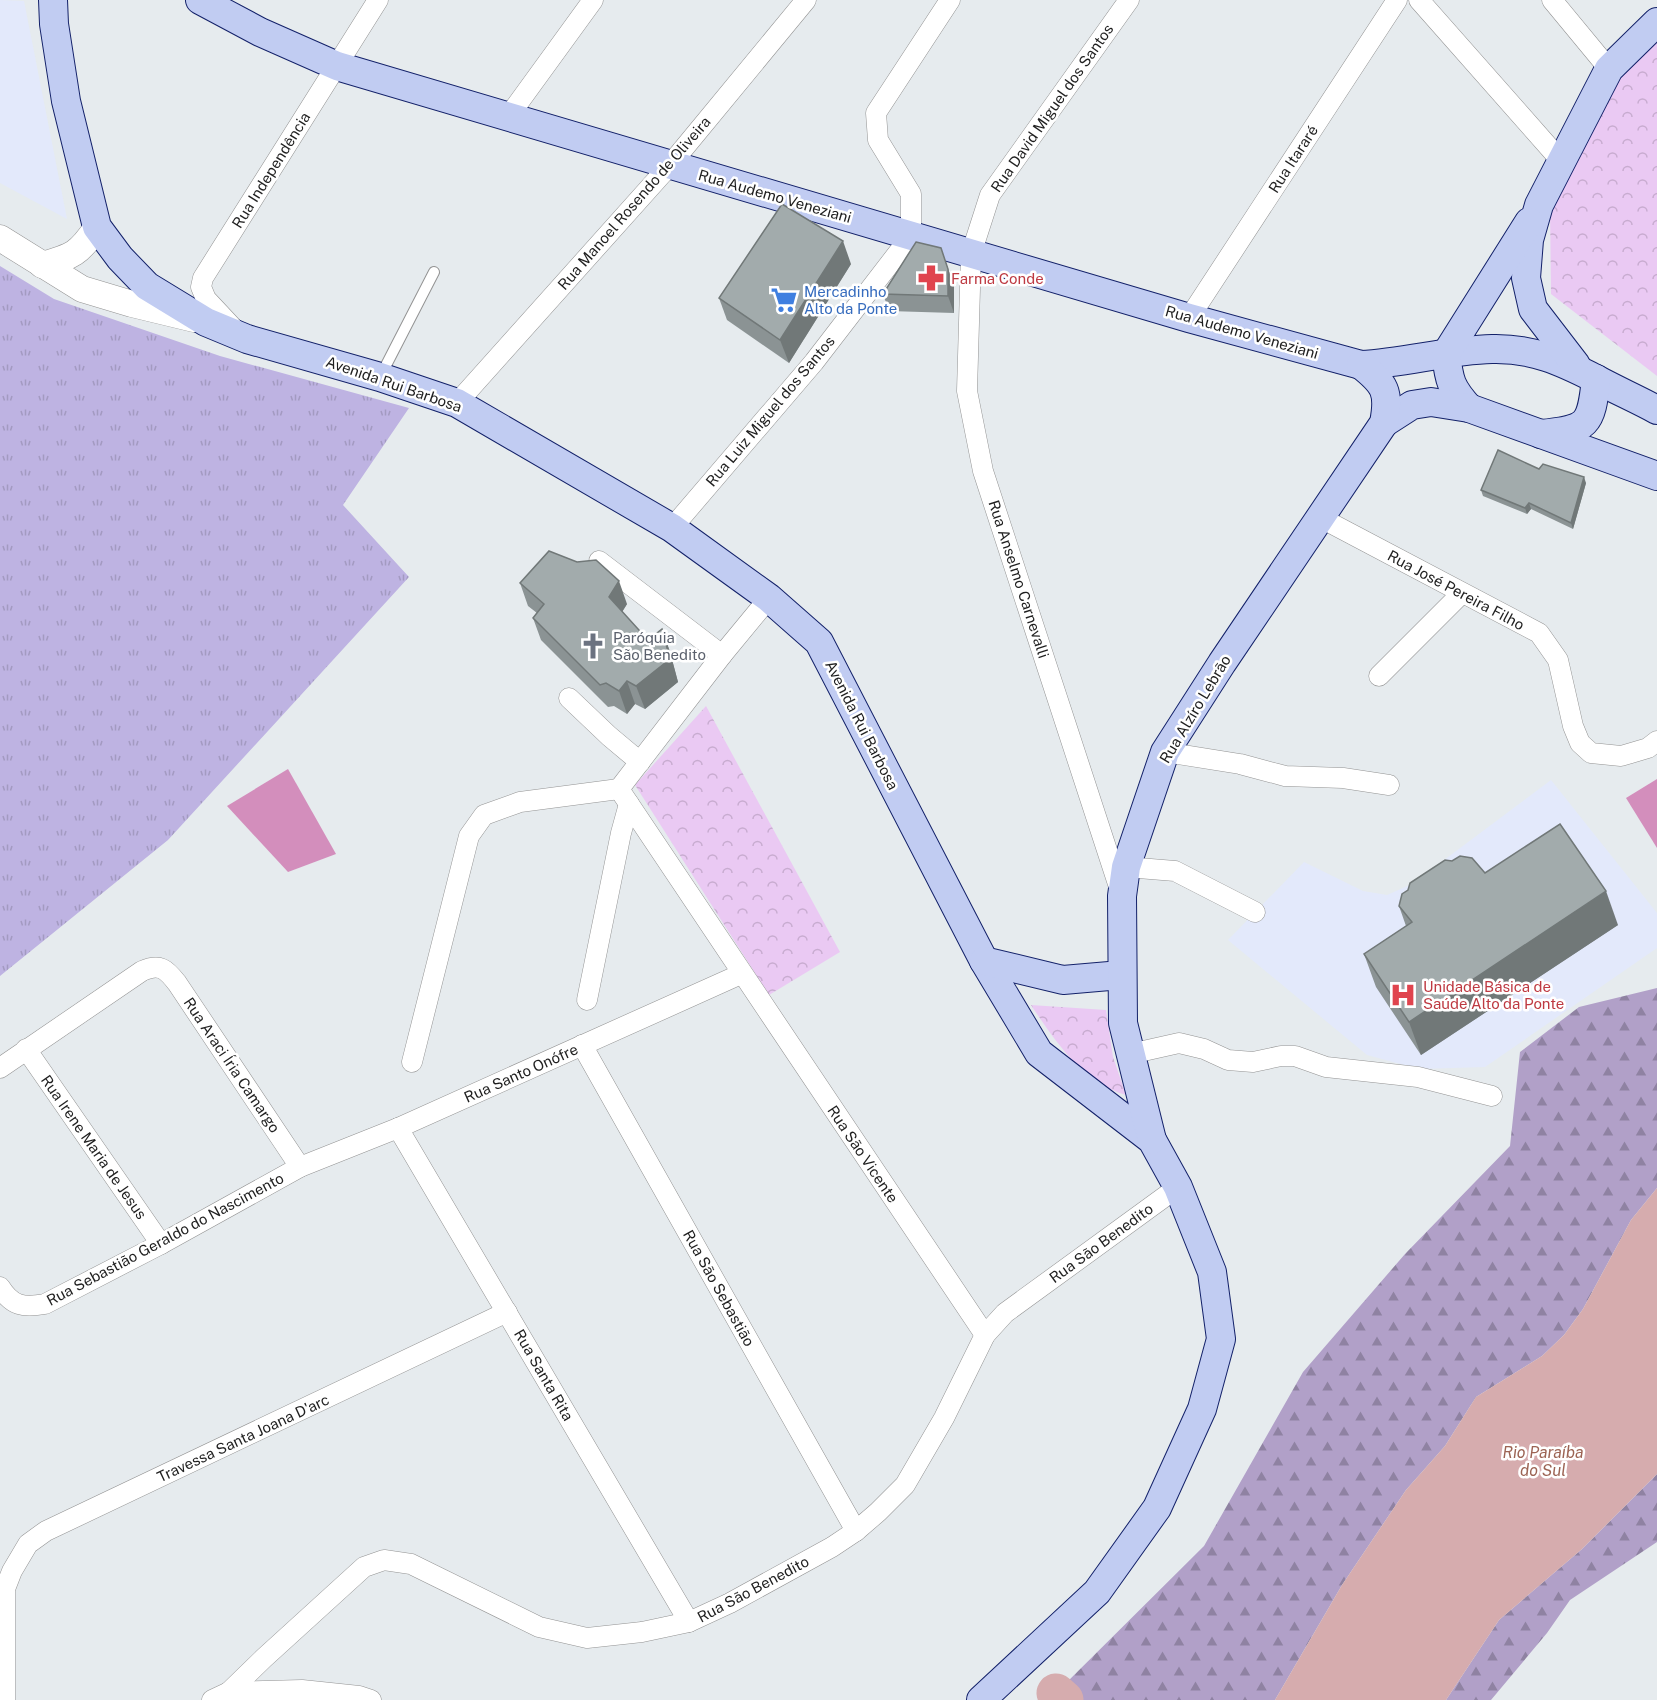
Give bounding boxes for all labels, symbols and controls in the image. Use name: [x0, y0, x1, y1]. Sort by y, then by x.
street label: Rua David Miguel dos Santos: [987, 21, 1117, 195]
street label: Rua Independência: [228, 109, 314, 231]
street label: Rua Manoel Rosendo de Oliveira: [554, 113, 714, 293]
street label: Rua Itararé: [1265, 122, 1321, 196]
street label: Rua Audemo Veneziani: [696, 166, 854, 226]
pharmacy icon: Farma Conde: [916, 263, 946, 293]
place label: Farma Conde: [951, 270, 1044, 287]
place label: Mercadinho Alto da Ponte: [804, 283, 897, 317]
supermarket icon: Mercadinho Alto da Ponte: [769, 285, 799, 315]
street label: Rua Audemo Veneziani: [1163, 302, 1321, 362]
street label: Rua Luiz Miguel dos Santos: [702, 332, 838, 490]
street label: Avenida Rui Barbosa: [324, 353, 464, 415]
street label: Rua Anselmo Carnevalli: [985, 498, 1053, 660]
street label: Rua José Pereira Filho: [1385, 547, 1527, 633]
place label: Paróquia São Benedito: [613, 629, 706, 663]
church icon: Paróquia São Benedito: [578, 631, 608, 661]
street label: Rua Alzíro Lebrão: [1156, 652, 1234, 766]
street label: Avenida Rui Barbosa: [822, 658, 902, 792]
place label: Unidade Básica de Saúde Alto da Ponte: [1423, 978, 1564, 1012]
hospital icon: Unidade Básica de Saúde Alto da Ponte: [1388, 980, 1418, 1010]
street label: Rua Araci Íria Camargo: [180, 994, 284, 1136]
street label: Rua Santo Onófre: [461, 1040, 581, 1106]
street label: Rua Irene Maria de Jesus: [38, 1072, 150, 1222]
street label: Rua São Vicente: [824, 1102, 902, 1206]
street label: Rua Sebastião Geraldo do Nascimento: [44, 1169, 286, 1309]
street label: Rua São Benedito: [1046, 1200, 1156, 1286]
street label: Rua São Sebastião: [680, 1227, 758, 1349]
street label: Rua Santa Rita: [511, 1326, 577, 1424]
street label: Travessa Santa Joana D'arc: [154, 1391, 332, 1485]
water label: Rio Paraíba do Sul: [1503, 1443, 1583, 1480]
street label: Rua São Benedito: [694, 1552, 812, 1626]

